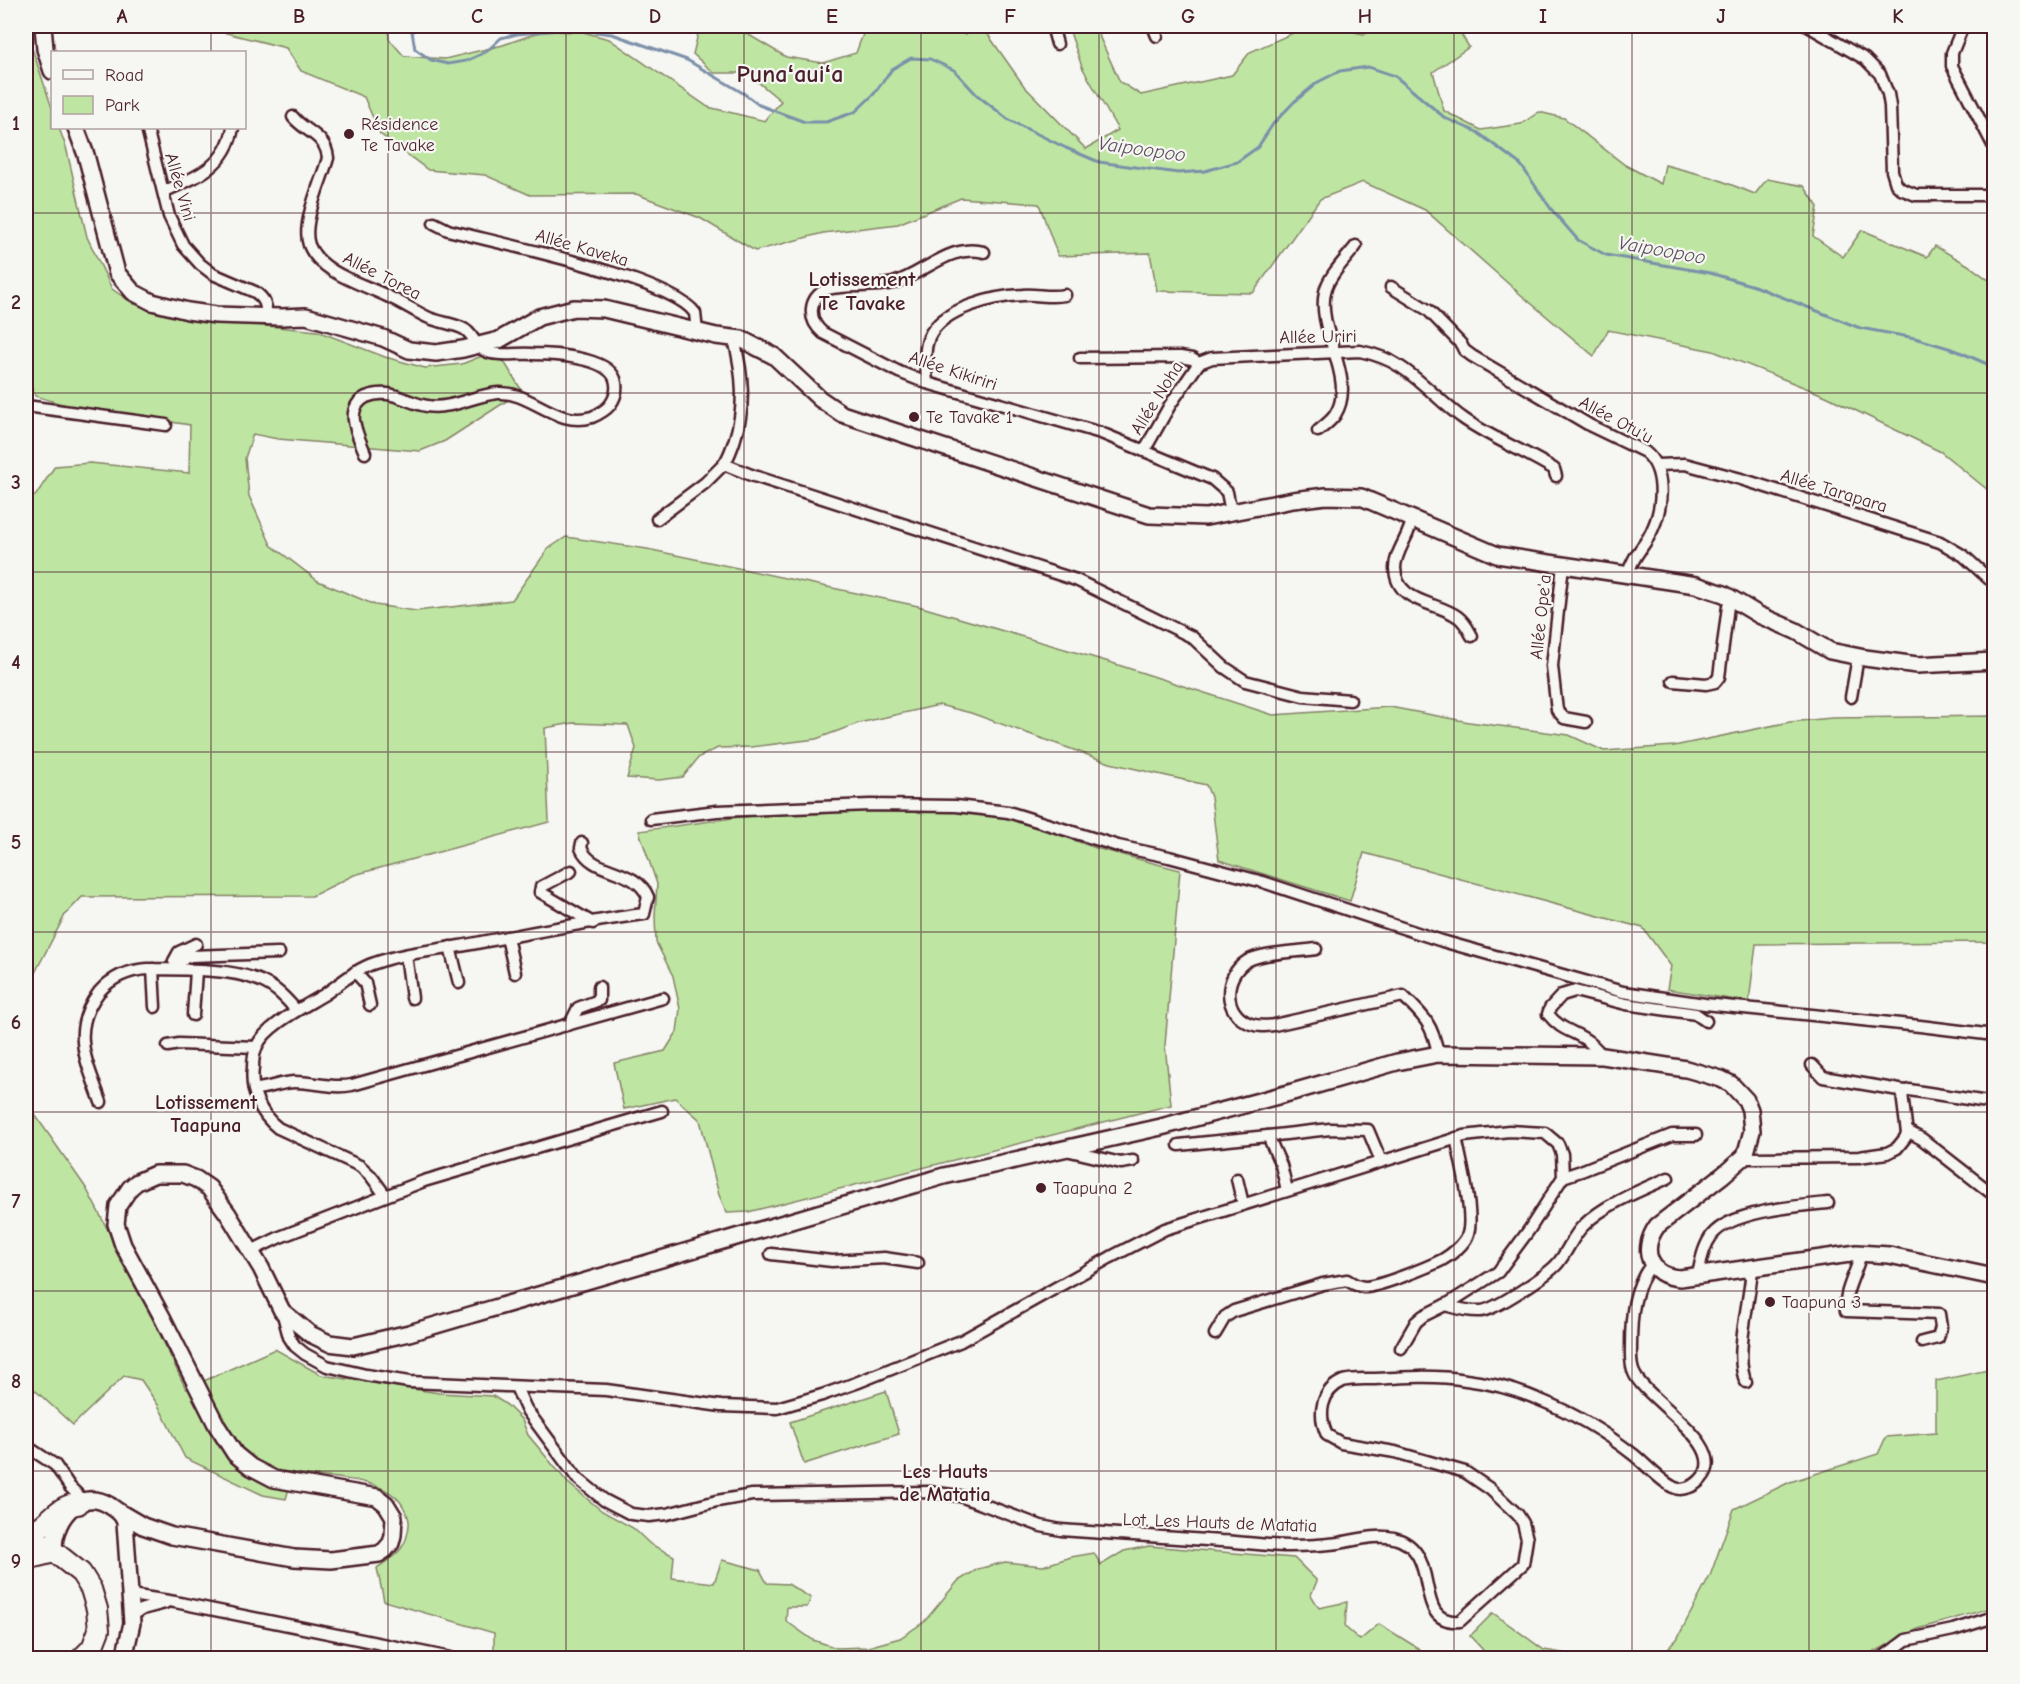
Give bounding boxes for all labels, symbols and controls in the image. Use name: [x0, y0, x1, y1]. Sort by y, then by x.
text: A: [116, 5, 128, 28]
text: B: [293, 5, 305, 28]
text: C: [471, 5, 483, 28]
text: D: [649, 5, 661, 28]
text: E: [826, 5, 838, 28]
text: F: [1004, 5, 1016, 28]
text: G: [1181, 5, 1195, 28]
text: H: [1358, 5, 1372, 28]
text: I: [1539, 5, 1547, 28]
text: J: [1716, 5, 1726, 28]
text: K: [1892, 5, 1904, 28]
legend: [51, 51, 246, 129]
district label: Punaʻauiʻa: [737, 60, 843, 88]
text: Road: [105, 65, 144, 86]
text: Park: [105, 95, 140, 116]
text: 1: [12, 112, 20, 135]
place label: Résidence Te Tavake: [361, 114, 438, 156]
marker: Résidence Te Tavake: [342, 127, 356, 141]
water label: Vaipoopoo: [1097, 131, 1187, 167]
street label: Allée Vini: [160, 150, 200, 224]
street label: Allée Kaveka: [533, 225, 631, 271]
water label: Vaipoopoo: [1617, 231, 1707, 269]
street label: Allée Torea: [339, 247, 425, 305]
district label: Lotissement Te Tavake: [808, 267, 917, 315]
text: 2: [11, 291, 21, 314]
street label: Allée Uriri: [1279, 326, 1357, 348]
street label: Allée Kikiriri: [906, 347, 1000, 395]
street label: Allée Noha: [1126, 357, 1188, 439]
street label: Allée Otu'u: [1575, 392, 1657, 448]
place label: Te Tavake 1: [926, 407, 1013, 428]
marker: Te Tavake 1: [907, 410, 921, 424]
street label: Allée Tarapara: [1778, 465, 1890, 517]
text: 3: [11, 471, 21, 494]
street label: Allée Ope'a: [1526, 573, 1556, 661]
text: 4: [11, 651, 21, 674]
text: 5: [11, 831, 21, 854]
text: 6: [11, 1011, 21, 1034]
district label: Lotissement Taapuna: [155, 1091, 257, 1137]
place label: Taapuna 2: [1053, 1178, 1133, 1199]
marker: Taapuna 2: [1034, 1181, 1048, 1195]
text: 7: [12, 1190, 21, 1213]
place label: Taapuna 3: [1782, 1292, 1861, 1313]
marker: Taapuna 3: [1763, 1295, 1777, 1309]
text: 8: [11, 1370, 21, 1393]
district label: Les Hauts de Matatia: [899, 1460, 991, 1506]
street label: Lot. Les Hauts de Matatia: [1122, 1509, 1318, 1537]
text: 9: [11, 1550, 21, 1573]

